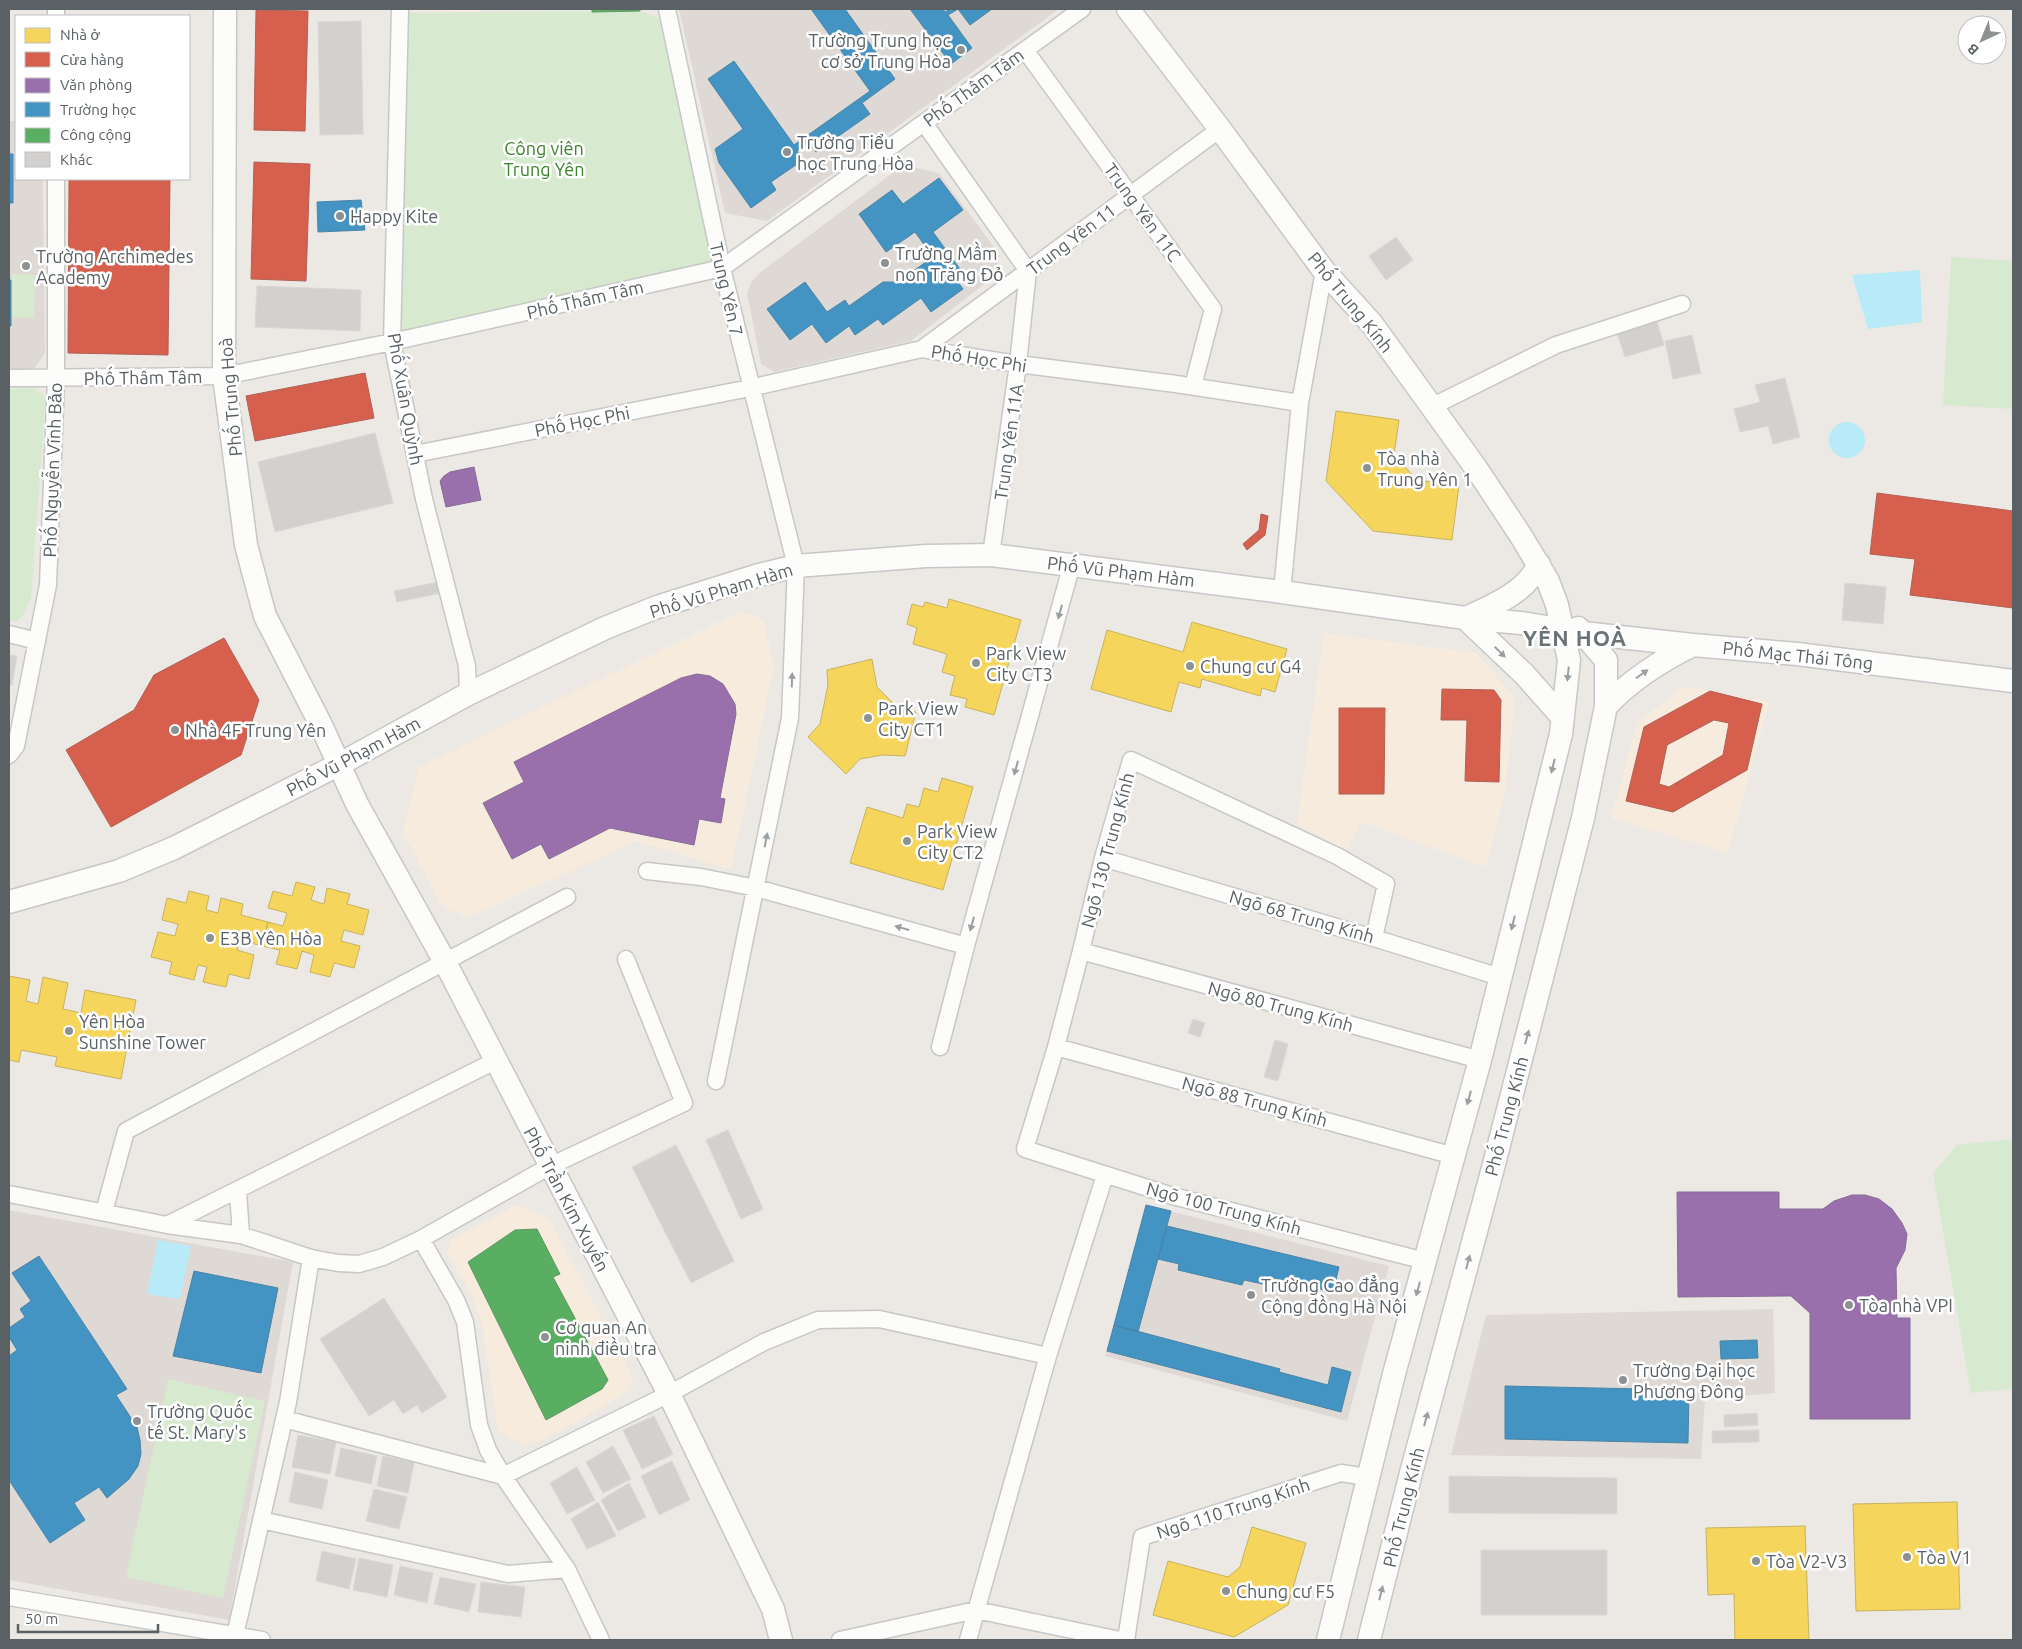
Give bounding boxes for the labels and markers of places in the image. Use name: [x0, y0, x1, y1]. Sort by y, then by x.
place label: Trường Trung học cơ sở Trung Hòa: [808, 30, 951, 71]
marker: Trường Trung học cơ sở Trung Hòa: [955, 44, 967, 56]
place label: Trường Tiểu học Trung Hòa: [797, 132, 914, 173]
marker: Trường Tiểu học Trung Hòa: [781, 146, 793, 158]
place label: Happy Kite: [350, 206, 438, 226]
marker: Happy Kite: [334, 210, 346, 222]
place label: Trường Mầm non Trăng Đỏ: [895, 241, 1003, 284]
place label: Trường Archimedes Academy: [36, 246, 194, 287]
marker: Trường Mầm non Trăng Đỏ: [879, 257, 891, 269]
marker: Trường Archimedes Academy: [20, 260, 32, 272]
place label: Tòa nhà Trung Yên 1: [1377, 448, 1472, 489]
marker: Tòa nhà Trung Yên 1: [1361, 462, 1373, 474]
place label: Park View City CT3: [986, 643, 1066, 684]
place label: Chung cư G4: [1200, 656, 1302, 676]
marker: Park View City CT3: [970, 657, 982, 669]
marker: Chung cư G4: [1184, 660, 1196, 672]
place label: Park View City CT1: [878, 698, 958, 739]
marker: Park View City CT1: [862, 712, 874, 724]
place label: Nhà 4F Trung Yên: [185, 720, 326, 740]
marker: Nhà 4F Trung Yên: [169, 724, 181, 736]
place label: Park View City CT2: [917, 821, 997, 862]
marker: Park View City CT2: [901, 835, 913, 847]
place label: E3B Yên Hòa: [220, 928, 322, 948]
marker: E3B Yên Hòa: [204, 932, 216, 944]
place label: Yên Hòa Sunshine Tower: [79, 1011, 206, 1052]
marker: Yên Hòa Sunshine Tower: [63, 1025, 75, 1037]
place label: Trường Cao đẳng Cộng đồng Hà Nội: [1261, 1275, 1407, 1316]
marker: Trường Cao đẳng Cộng đồng Hà Nội: [1245, 1289, 1257, 1301]
place label: Tòa nhà VPI: [1859, 1295, 1953, 1315]
marker: Tòa nhà VPI: [1843, 1299, 1855, 1311]
place label: Cơ quan An ninh điều tra: [555, 1317, 657, 1358]
marker: Cơ quan An ninh điều tra: [539, 1331, 551, 1343]
place label: Trường Đại học Phương Đông: [1633, 1360, 1755, 1401]
marker: Trường Đại học Phương Đông: [1617, 1374, 1629, 1386]
place label: Trường Quốc tế St. Mary's: [147, 1399, 252, 1442]
marker: Trường Quốc tế St. Mary's: [131, 1415, 143, 1427]
place label: Tòa V1: [1917, 1547, 1972, 1567]
place label: Tòa V2-V3: [1766, 1551, 1847, 1571]
marker: Tòa V1: [1901, 1551, 1913, 1563]
marker: Tòa V2-V3: [1750, 1555, 1762, 1567]
place label: Chung cư F5: [1236, 1581, 1335, 1601]
marker: Chung cư F5: [1220, 1585, 1232, 1597]

